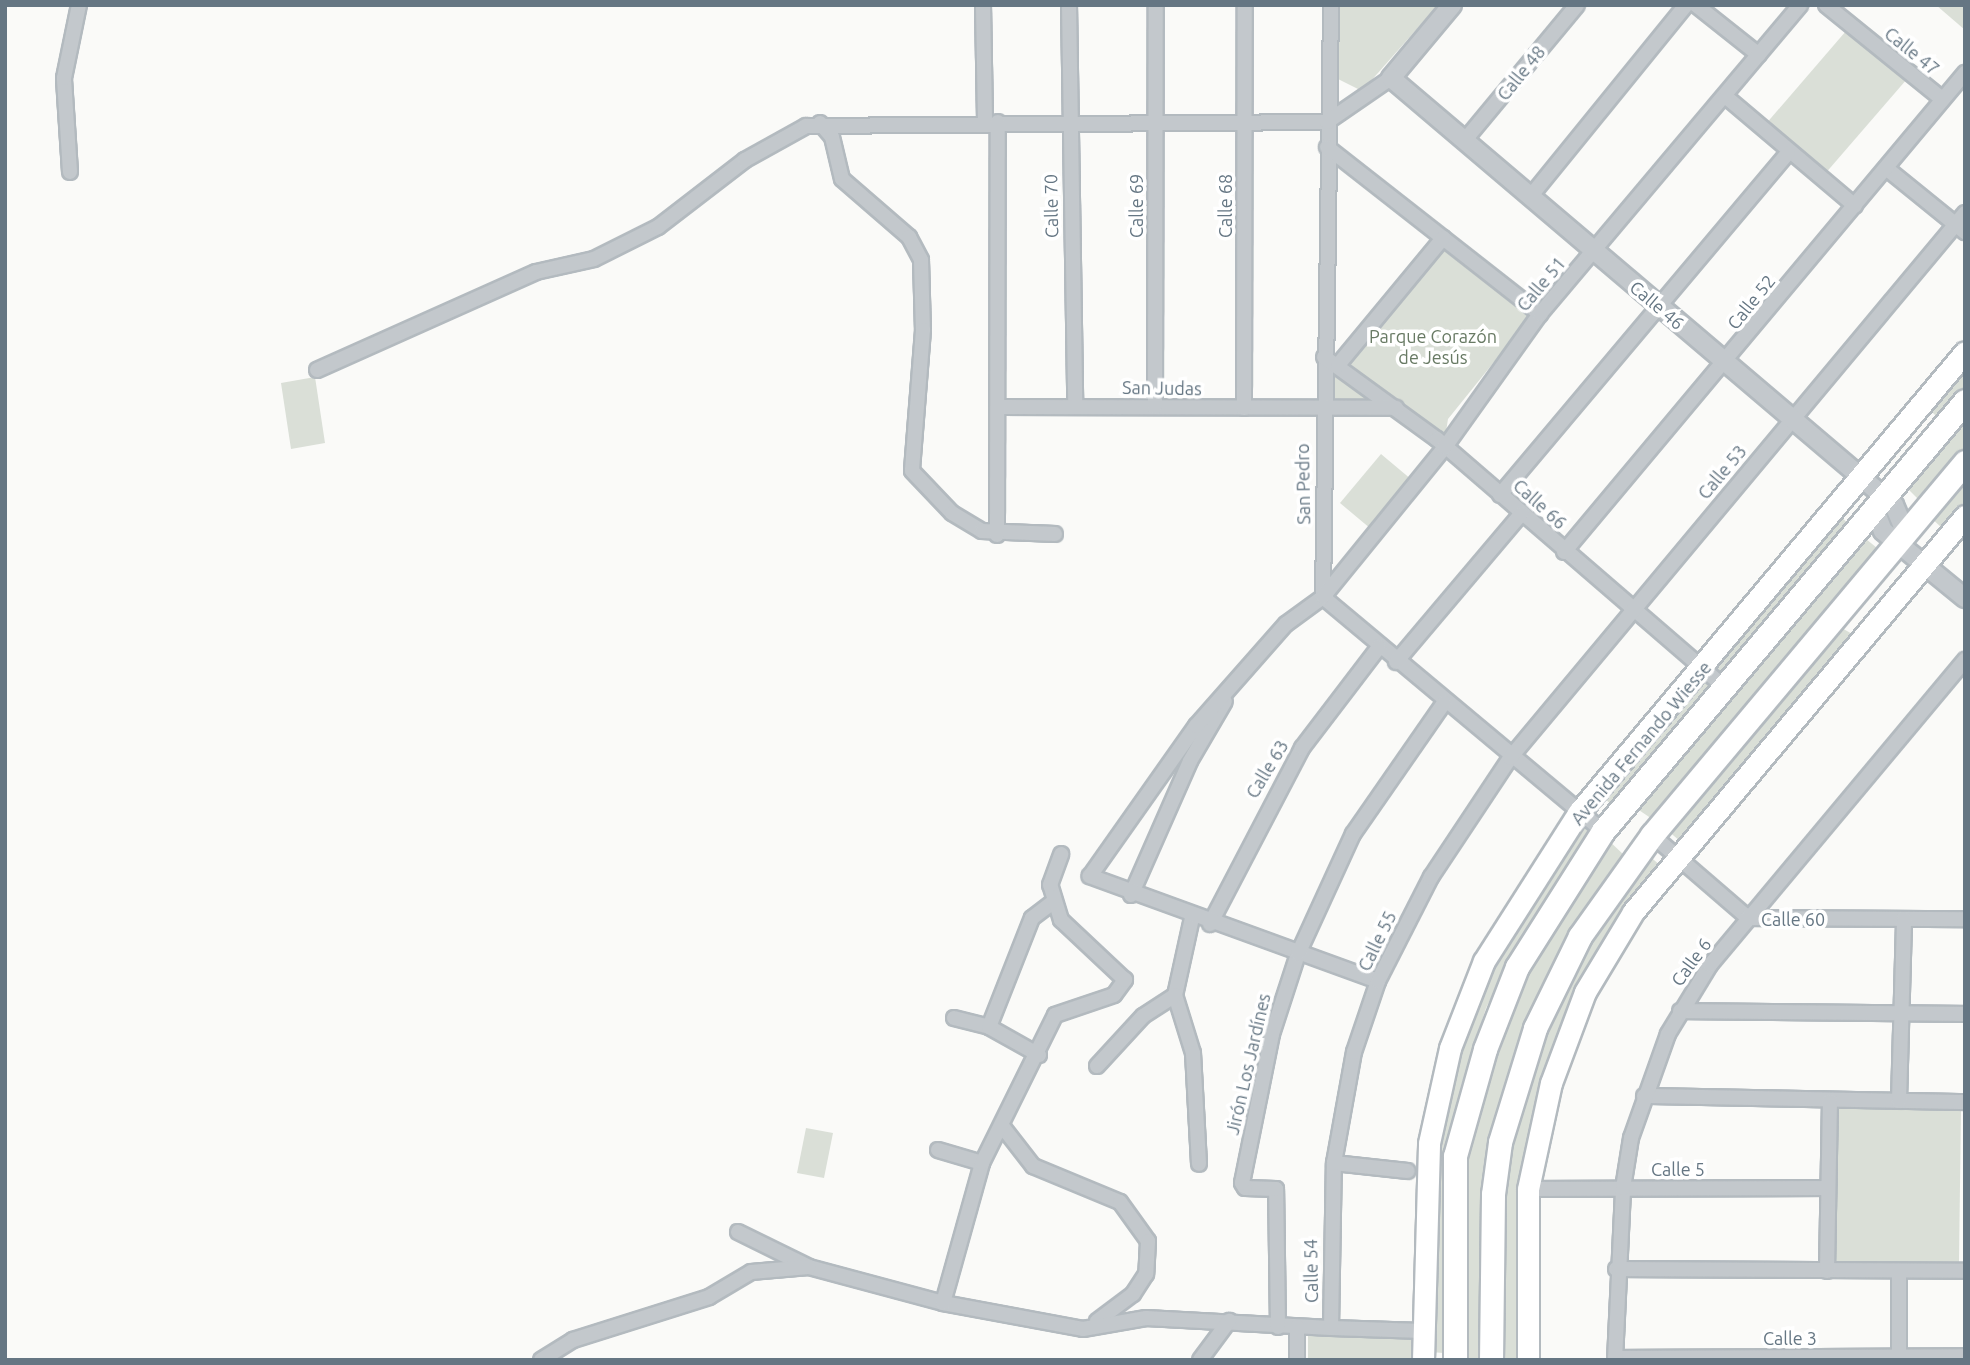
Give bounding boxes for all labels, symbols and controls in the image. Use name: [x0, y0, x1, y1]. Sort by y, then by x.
street label: Calle 47: [1880, 22, 1944, 80]
street label: Calle 48: [1492, 41, 1550, 105]
street label: Calle 70: [1040, 174, 1062, 238]
street label: Calle 69: [1125, 174, 1147, 238]
street label: Calle 68: [1214, 174, 1236, 238]
street label: Calle 51: [1512, 253, 1570, 315]
street label: Calle 52: [1722, 270, 1780, 334]
street label: Calle 46: [1626, 276, 1688, 334]
park label: Parque Corazón de Jesús: [1369, 326, 1497, 368]
street label: San Judas: [1122, 377, 1202, 399]
street label: Calle 53: [1693, 441, 1751, 503]
street label: San Pedro: [1291, 443, 1315, 525]
street label: Calle 66: [1509, 475, 1571, 533]
street label: Avenida Fernando Wiesse: [1566, 657, 1716, 829]
street label: Calle 63: [1241, 736, 1293, 802]
street label: Calle 55: [1353, 907, 1401, 975]
street label: Calle 60: [1761, 908, 1825, 930]
street label: Calle 6: [1666, 934, 1716, 990]
street label: Jirón Los Jardínes: [1221, 991, 1275, 1137]
street label: Calle 5: [1651, 1158, 1705, 1180]
street label: Calle 54: [1300, 1239, 1322, 1303]
street label: Calle 3: [1763, 1327, 1817, 1349]

